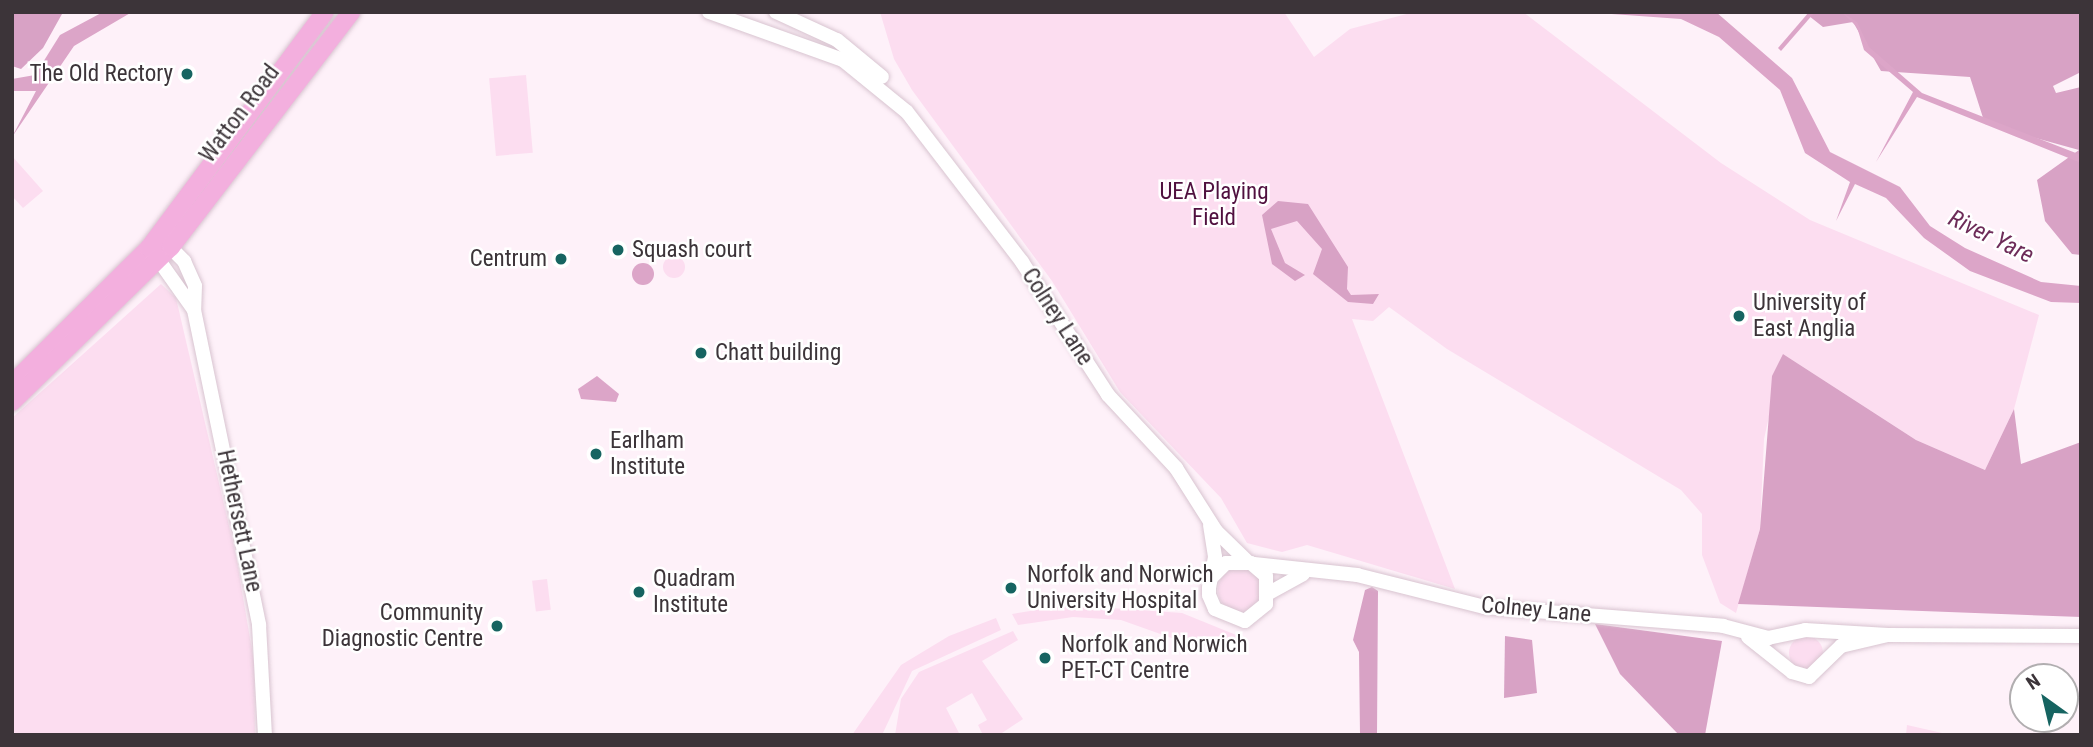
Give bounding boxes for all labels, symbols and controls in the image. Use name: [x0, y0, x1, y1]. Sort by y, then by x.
street label: Watton Road: [194, 59, 286, 169]
place label: The Old Rectory: [30, 60, 173, 88]
marker: The Old Rectory: [179, 66, 195, 82]
park label: UEA Playing Field: [1159, 178, 1269, 232]
water label: River Yare: [1944, 204, 2038, 270]
place label: Squash court: [632, 236, 752, 264]
marker: Squash court: [610, 242, 626, 258]
place label: Centrum: [470, 245, 547, 273]
marker: Centrum: [553, 251, 569, 267]
street label: Colney Lane: [1015, 263, 1099, 371]
place label: University of East Anglia: [1753, 289, 1866, 343]
marker: University of East Anglia: [1731, 308, 1747, 324]
place label: Chatt building: [715, 339, 841, 367]
marker: Chatt building: [693, 345, 709, 361]
place label: Earlham Institute: [610, 427, 685, 481]
marker: Earlham Institute: [588, 446, 604, 462]
street label: Hethersett Lane: [210, 447, 268, 595]
place label: Norfolk and Norwich University Hospital: [1027, 561, 1214, 615]
place label: Quadram Institute: [653, 565, 735, 619]
marker: Norfolk and Norwich University Hospital: [1001, 578, 1021, 598]
marker: Quadram Institute: [631, 584, 647, 600]
street label: Colney Lane: [1480, 591, 1592, 629]
place label: Community Diagnostic Centre: [322, 599, 483, 653]
marker: Community Diagnostic Centre: [489, 618, 505, 634]
place label: Norfolk and Norwich PET-CT Centre: [1061, 631, 1248, 685]
marker: Norfolk and Norwich PET-CT Centre: [1035, 648, 1055, 668]
north arrow: [2009, 663, 2079, 733]
text: N: [2022, 669, 2044, 695]

